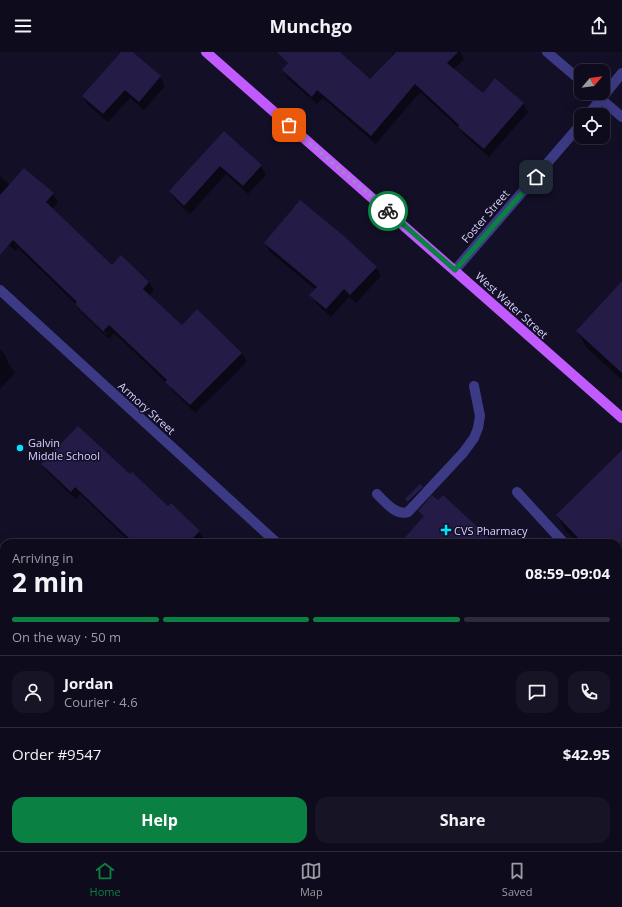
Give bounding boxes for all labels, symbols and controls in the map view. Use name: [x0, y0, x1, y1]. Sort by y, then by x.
text: Munchgo: [269, 14, 353, 38]
icon: menu: [12, 15, 34, 37]
icon: share: [588, 15, 610, 37]
north arrow: [574, 64, 610, 100]
map controls: [574, 64, 610, 144]
pin: [272, 108, 306, 142]
button: locate: [574, 108, 610, 144]
icon: bag: [278, 114, 300, 136]
pin: [519, 160, 553, 194]
icon: home: [525, 166, 547, 188]
street label: Foster Street: [458, 186, 512, 246]
courier: [368, 191, 408, 231]
icon: bike: [377, 200, 399, 222]
street label: West Water Street: [473, 268, 552, 342]
street label: Armory Street: [115, 378, 179, 438]
place label: Galvin Middle School: [28, 435, 100, 463]
marker: Galvin Middle School: [15, 443, 25, 453]
place label: CVS Pharmacy: [454, 523, 528, 538]
marker: CVS Pharmacy: [441, 525, 451, 535]
text: Arriving in: [12, 549, 74, 567]
text: 08:59–09:04: [525, 563, 610, 583]
text: 2 min: [12, 564, 84, 600]
text: On the way · 50 m: [12, 628, 121, 646]
button: person: [12, 671, 54, 713]
button: chat: [516, 671, 558, 713]
button: phone: [568, 671, 610, 713]
text: Jordan: [64, 673, 113, 693]
text: Courier · 4.6: [64, 693, 138, 711]
text: Order #9547: [12, 744, 101, 764]
text: $42.95: [563, 744, 610, 764]
button: Help: [12, 797, 307, 843]
button: Share: [315, 797, 610, 843]
tab: Home: [90, 860, 121, 899]
tab: Map: [300, 860, 323, 899]
tab: Saved: [502, 860, 532, 899]

